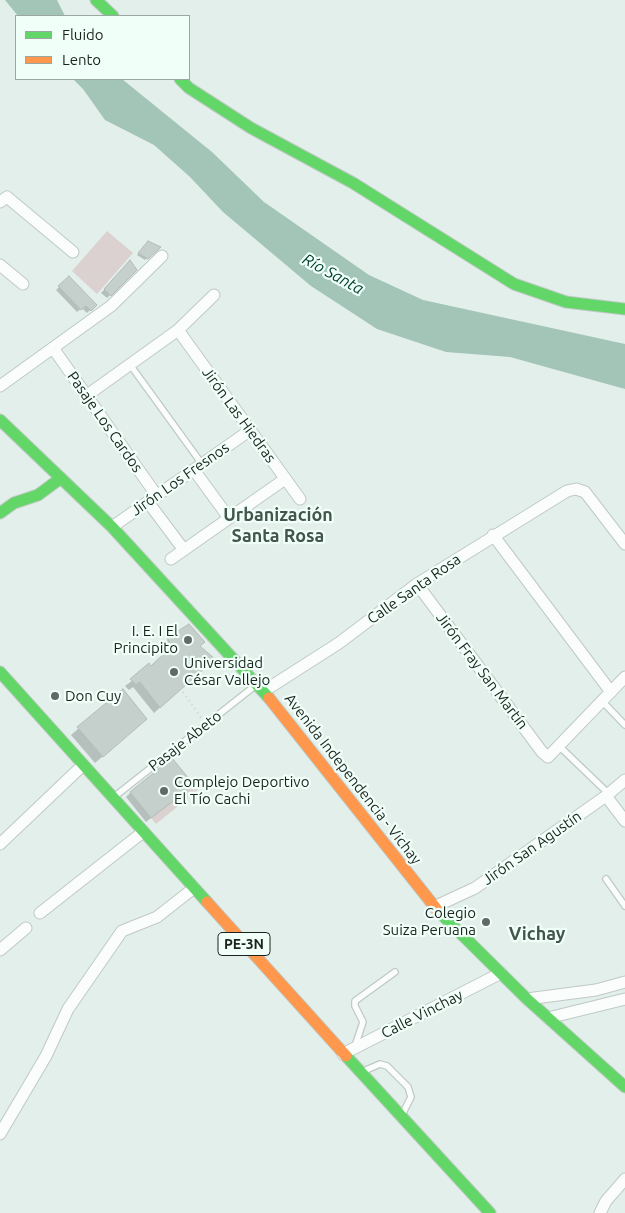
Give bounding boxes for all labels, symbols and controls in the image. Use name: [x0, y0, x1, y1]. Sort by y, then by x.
legend: [15, 15, 190, 80]
text: Fluido: [62, 26, 104, 43]
text: Lento: [62, 51, 101, 68]
water label: Río Santa: [299, 249, 367, 299]
street label: Jirón Las Hiedras: [198, 364, 280, 466]
street label: Pasaje Los Cardos: [63, 368, 147, 476]
street label: Jirón Los Fresnos: [127, 438, 233, 520]
district label: Urbanización Santa Rosa: [223, 504, 333, 546]
street label: Calle Santa Rosa: [364, 550, 464, 628]
street label: Jirón Fray San Martín: [432, 609, 532, 733]
place label: I. E. I El Principito: [113, 622, 178, 657]
marker: I. E. I El Principito: [182, 634, 194, 646]
place label: Universidad César Vallejo: [184, 654, 270, 689]
marker: Universidad César Vallejo: [168, 666, 180, 678]
place label: Don Cuy: [65, 687, 121, 705]
marker: Don Cuy: [49, 690, 61, 702]
street label: Avenida Independencia - Vichay: [281, 690, 425, 868]
street label: Pasaje Abeto: [145, 707, 225, 775]
place label: Complejo Deportivo El Tío Cachi: [174, 773, 309, 808]
marker: Complejo Deportivo El Tío Cachi: [158, 785, 170, 797]
street label: Jirón San Agustín: [479, 807, 585, 889]
place label: Colegio Suiza Peruana: [383, 904, 476, 939]
marker: Colegio Suiza Peruana: [480, 916, 492, 928]
district label: Vichay: [509, 923, 565, 945]
road number: PE-3N: [218, 932, 270, 956]
street label: Calle Vinchay: [378, 986, 466, 1042]

